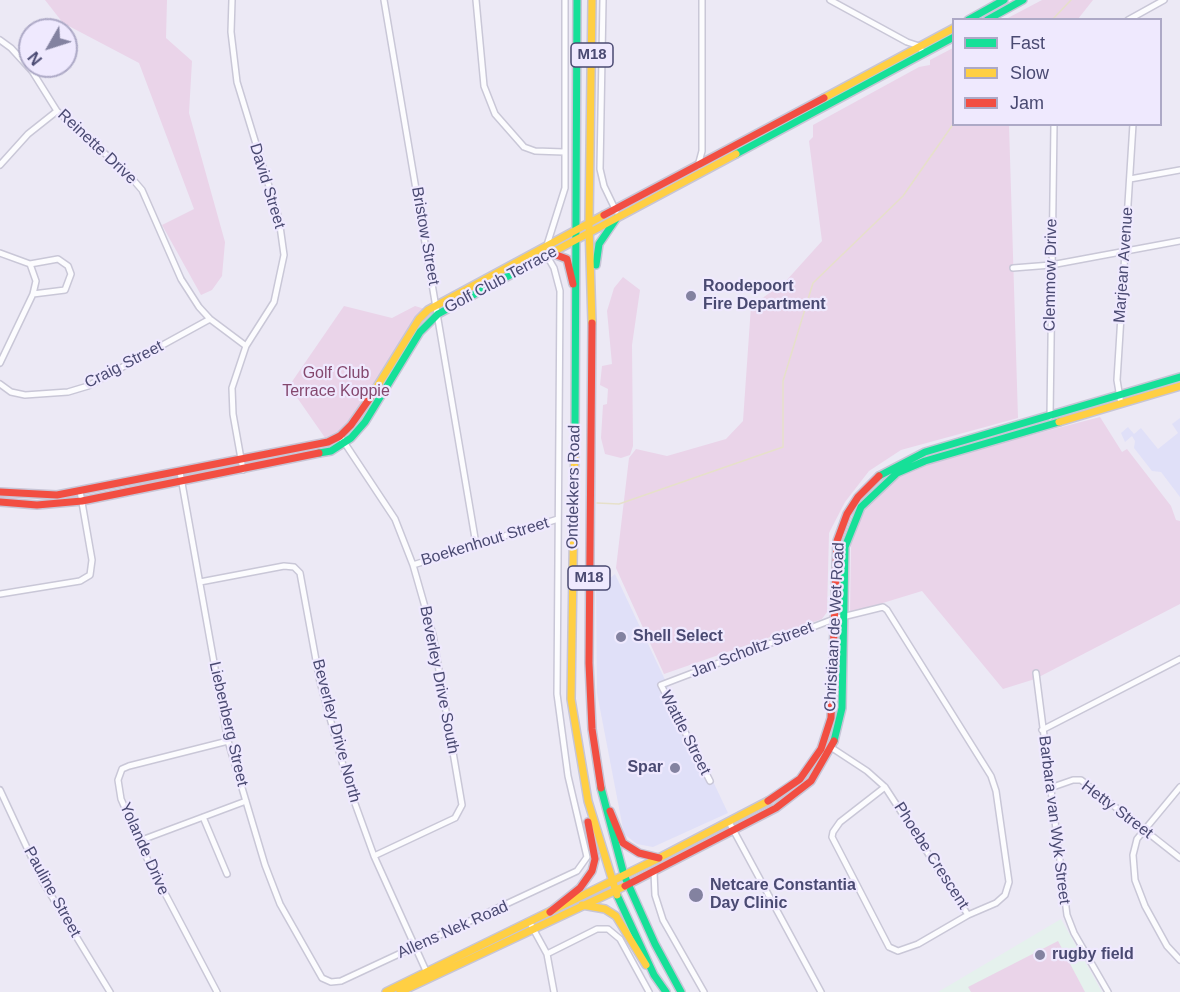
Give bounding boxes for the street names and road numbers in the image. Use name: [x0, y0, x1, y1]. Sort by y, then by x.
road number: M18: [571, 43, 613, 67]
street label: Reinette Drive: [53, 105, 141, 189]
street label: David Street: [245, 141, 289, 231]
street label: Bristow Street: [407, 185, 443, 287]
street label: Marjean Avenue: [1110, 206, 1138, 324]
street label: Clemmow Drive: [1040, 218, 1062, 332]
street label: Golf Club Terrace: [442, 242, 560, 318]
street label: Craig Street: [82, 337, 166, 393]
street label: Ontdekkers Road: [563, 425, 585, 549]
street label: Boekenhout Street: [419, 513, 551, 571]
street label: Christiaan de Wet Road: [821, 542, 849, 712]
road number: M18: [568, 566, 610, 590]
street label: Beverley Drive South: [415, 604, 463, 756]
street label: Jan Scholtz Street: [688, 618, 816, 682]
street label: Beverley Drive North: [308, 657, 364, 805]
street label: Liebenberg Street: [204, 660, 252, 788]
street label: Wattle Street: [656, 688, 714, 778]
street label: Barbara van Wyk Street: [1034, 735, 1074, 905]
street label: Hetty Street: [1077, 777, 1157, 843]
street label: Phoebe Crescent: [889, 799, 973, 913]
street label: Yolande Drive: [115, 800, 173, 898]
street label: Pauline Street: [19, 843, 85, 941]
street label: Allens Nek Road: [395, 897, 511, 963]

